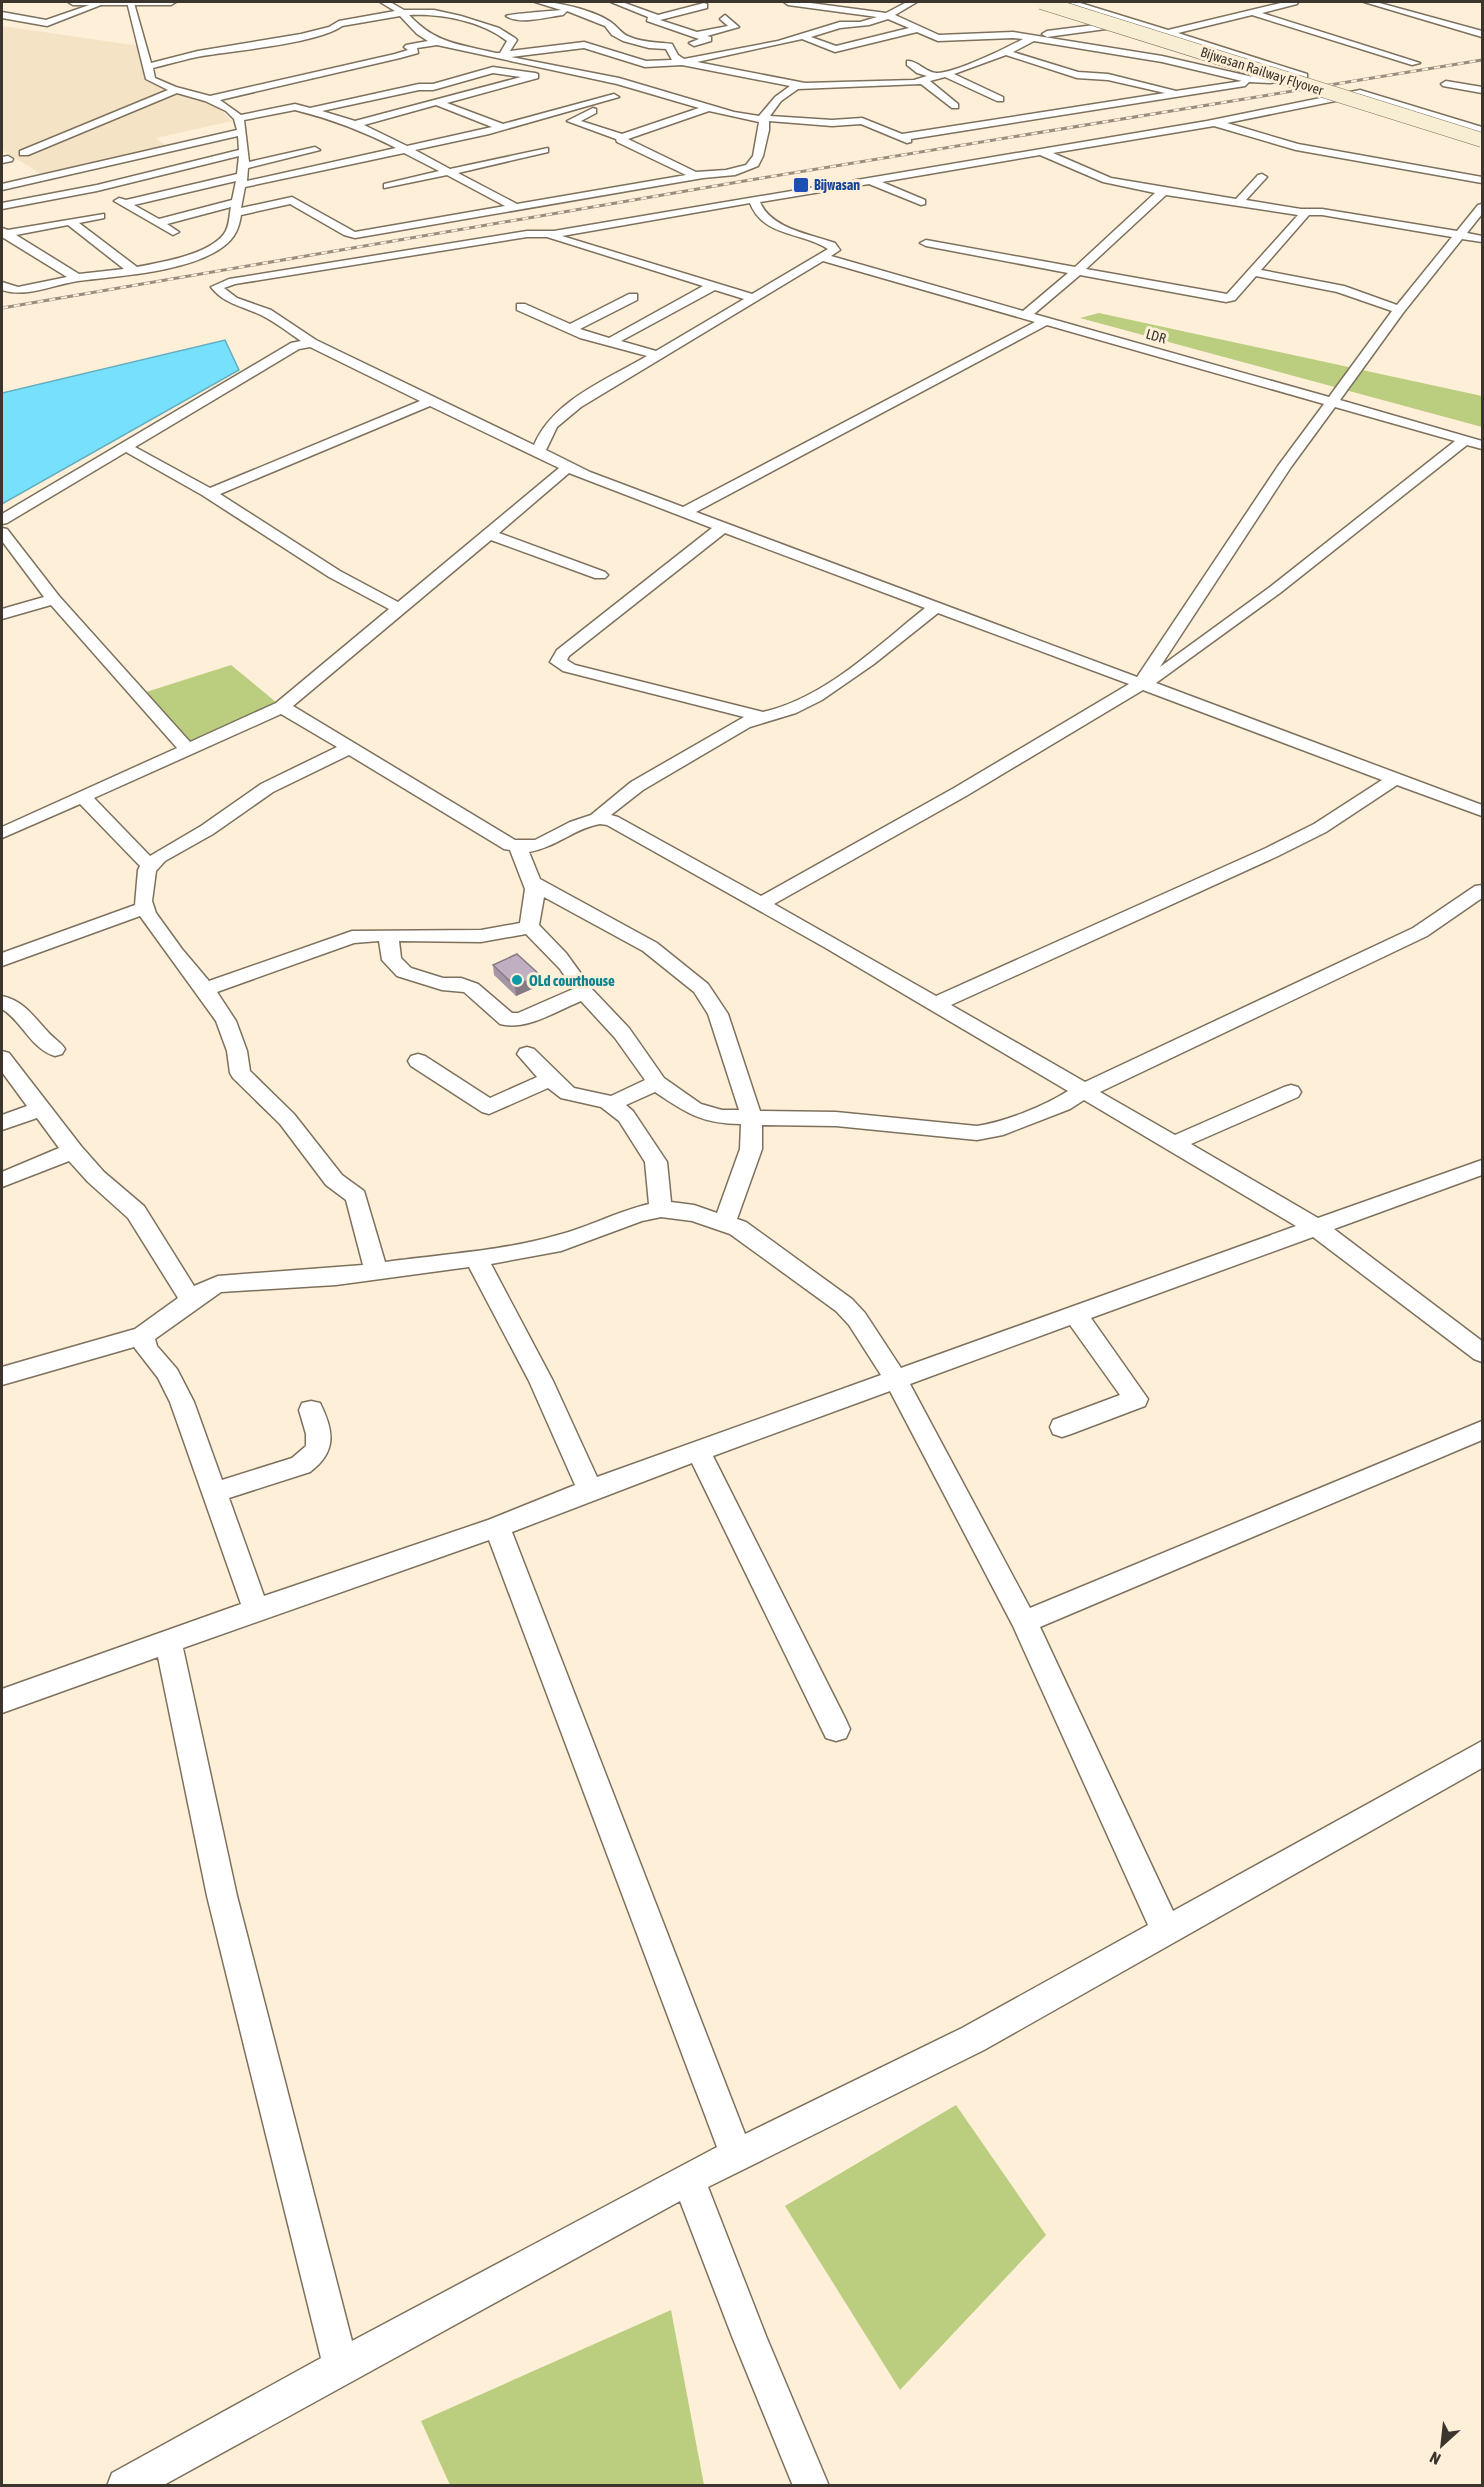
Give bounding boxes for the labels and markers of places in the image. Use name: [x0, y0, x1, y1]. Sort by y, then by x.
marker: Bijwasan: [792, 176, 810, 194]
place label: Bijwasan: [814, 177, 860, 193]
place label: OLd courthouse: [529, 972, 615, 989]
marker: OLd courthouse: [510, 973, 524, 987]

